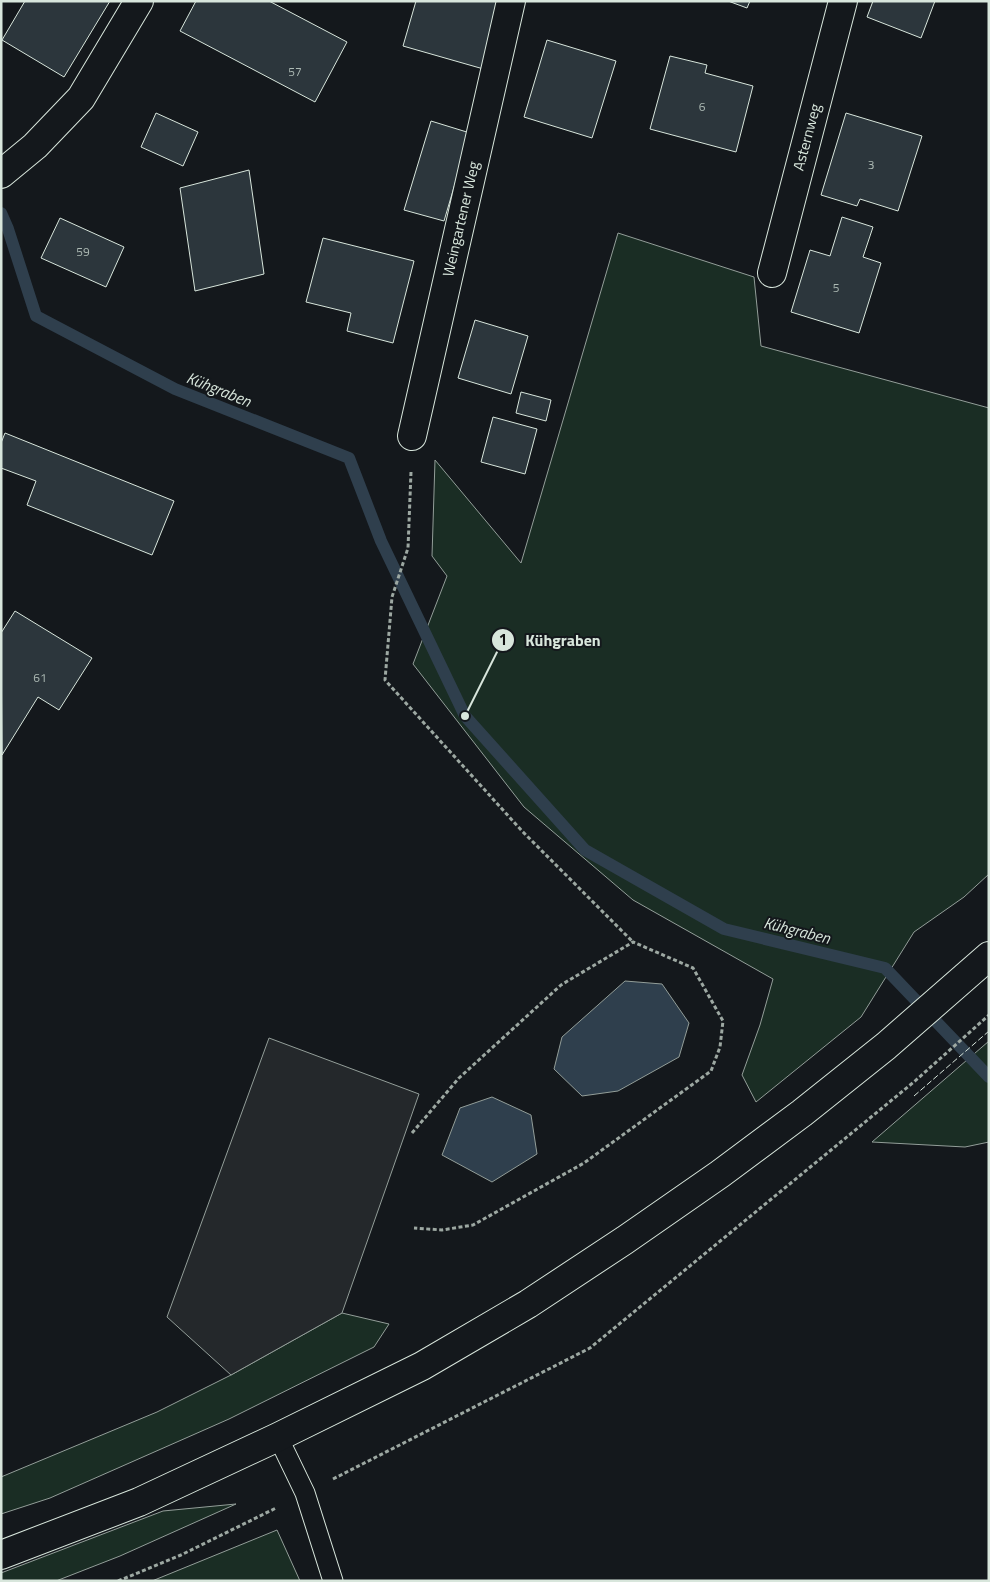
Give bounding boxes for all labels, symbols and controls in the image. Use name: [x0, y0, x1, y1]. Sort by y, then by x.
house number: 57: [288, 62, 302, 81]
house number: 6: [699, 97, 706, 116]
street label: Asternweg: [787, 101, 827, 173]
house number: 3: [868, 155, 874, 174]
street label: Weingartener Weg: [436, 159, 485, 279]
house number: 59: [76, 242, 90, 261]
house number: 5: [833, 278, 840, 297]
water label: Kühgraben: [183, 365, 256, 413]
callout: Kühgraben: [490, 625, 610, 656]
text: 1: [499, 628, 507, 651]
text: Kühgraben: [525, 628, 601, 652]
house number: 61: [33, 668, 47, 687]
water label: Kühgraben: [761, 910, 834, 950]

